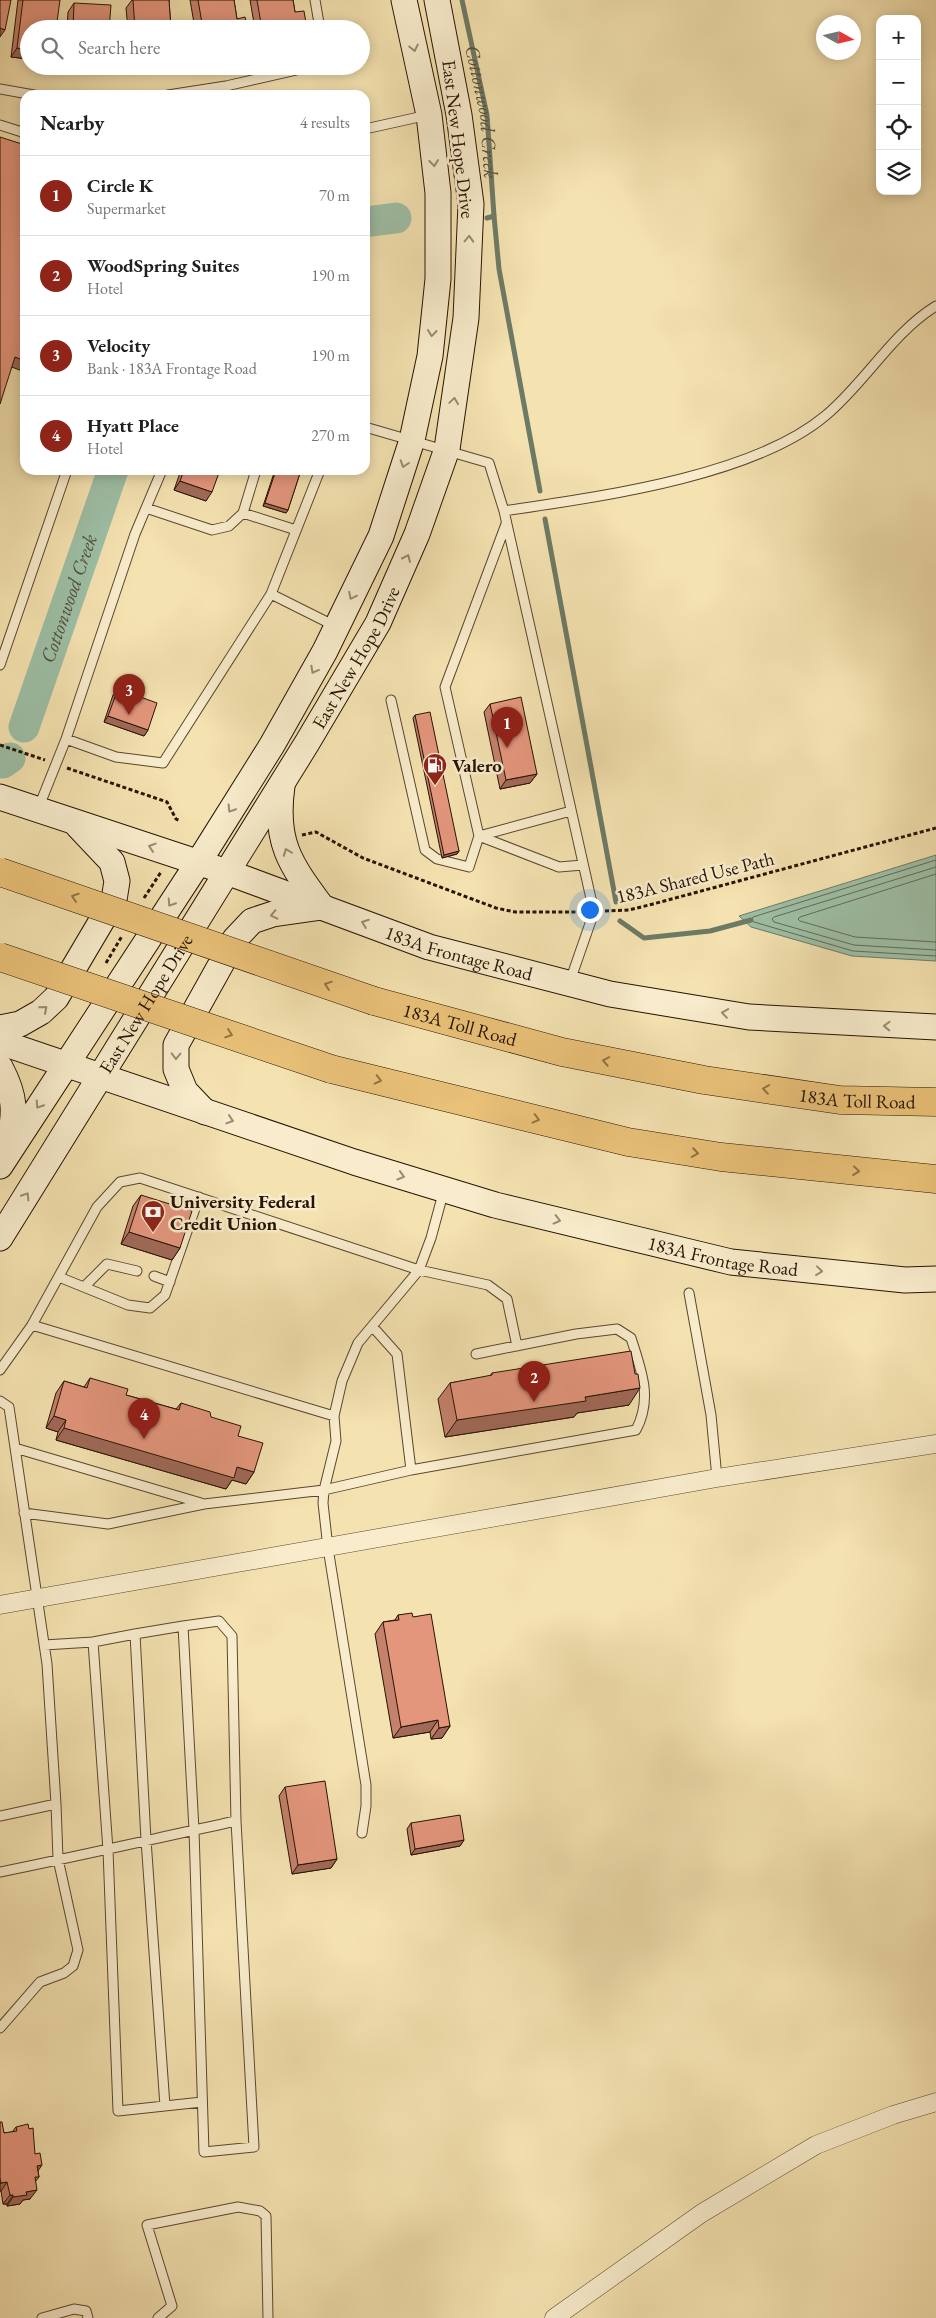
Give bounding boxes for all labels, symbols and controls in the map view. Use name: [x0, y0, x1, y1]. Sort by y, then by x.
north arrow: [816, 15, 861, 60]
map controls: [876, 15, 921, 195]
button: +: [876, 15, 921, 60]
search box: [20, 20, 370, 75]
icon: search: [38, 34, 66, 62]
text: Search here: [78, 35, 160, 60]
one-way arrow: [409, 43, 419, 52]
water label: Cottonwood Creek: [459, 43, 504, 179]
street label: East New Hope Drive: [436, 58, 481, 220]
button: −: [876, 60, 921, 105]
button: locate: [876, 105, 921, 150]
text: Nearby: [40, 109, 104, 136]
text: 4 results: [300, 112, 350, 133]
button: layers: [876, 150, 921, 195]
one-way arrow: [428, 159, 439, 167]
text: Circle K: [87, 173, 153, 198]
text: 1: [52, 185, 60, 206]
text: 70 m: [319, 185, 350, 206]
text: Supermarket: [87, 198, 166, 219]
one-way arrow: [464, 235, 475, 243]
text: WoodSpring Suites: [87, 253, 239, 278]
text: 2: [52, 265, 60, 286]
text: 190 m: [311, 265, 350, 286]
text: Hotel: [87, 278, 123, 299]
one-way arrow: [427, 329, 438, 337]
text: Velocity: [87, 333, 150, 358]
text: 3: [52, 345, 60, 366]
text: 190 m: [311, 345, 350, 366]
text: Bank · 183A Frontage Road: [87, 358, 257, 379]
one-way arrow: [448, 396, 459, 404]
text: Hyatt Place: [87, 413, 179, 438]
text: 4: [52, 425, 60, 446]
text: 270 m: [311, 425, 350, 446]
text: Hotel: [87, 438, 123, 459]
one-way arrow: [400, 459, 410, 468]
water label: Cottonwood Creek: [34, 531, 103, 666]
one-way arrow: [400, 554, 411, 563]
street label: East New Hope Drive: [306, 583, 406, 734]
one-way arrow: [348, 591, 358, 600]
one-way arrow: [311, 664, 321, 673]
pin: 3: [113, 674, 145, 715]
pin: 1: [491, 707, 523, 748]
fuel station icon: Valero: [422, 752, 448, 786]
place label: Valero: [452, 753, 502, 778]
one-way arrow: [228, 804, 237, 813]
one-way arrow: [148, 843, 157, 853]
street label: 183A Shared Use Path: [614, 846, 777, 909]
one-way arrow: [283, 848, 293, 857]
one-way arrow: [72, 893, 80, 903]
your location: [577, 897, 603, 923]
one-way arrow: [168, 898, 178, 907]
one-way arrow: [270, 909, 279, 920]
one-way arrow: [361, 919, 370, 929]
street label: 183A Frontage Road: [381, 920, 536, 987]
street label: East New Hope Drive: [93, 929, 199, 1078]
one-way arrow: [324, 981, 333, 991]
street label: 183A Toll Road: [400, 997, 520, 1052]
one-way arrow: [38, 1005, 47, 1014]
one-way arrow: [721, 1009, 730, 1019]
one-way arrow: [883, 1020, 891, 1031]
one-way arrow: [224, 1028, 232, 1038]
one-way arrow: [171, 1052, 181, 1060]
one-way arrow: [601, 1056, 610, 1066]
one-way arrow: [374, 1074, 383, 1085]
street label: 183A Toll Road: [797, 1082, 916, 1115]
one-way arrow: [761, 1084, 769, 1095]
one-way arrow: [36, 1100, 45, 1109]
one-way arrow: [532, 1113, 540, 1124]
one-way arrow: [225, 1115, 234, 1125]
one-way arrow: [690, 1147, 699, 1157]
one-way arrow: [853, 1165, 861, 1176]
one-way arrow: [396, 1171, 404, 1181]
place label: University Federal Credit Union: [170, 1189, 316, 1236]
one-way arrow: [20, 1192, 29, 1202]
bank icon: University Federal Credit Union: [140, 1199, 166, 1233]
one-way arrow: [552, 1214, 561, 1225]
street label: 183A Frontage Road: [645, 1230, 800, 1282]
one-way arrow: [815, 1265, 823, 1276]
pin: 2: [518, 1361, 550, 1402]
pin: 4: [128, 1398, 160, 1439]

